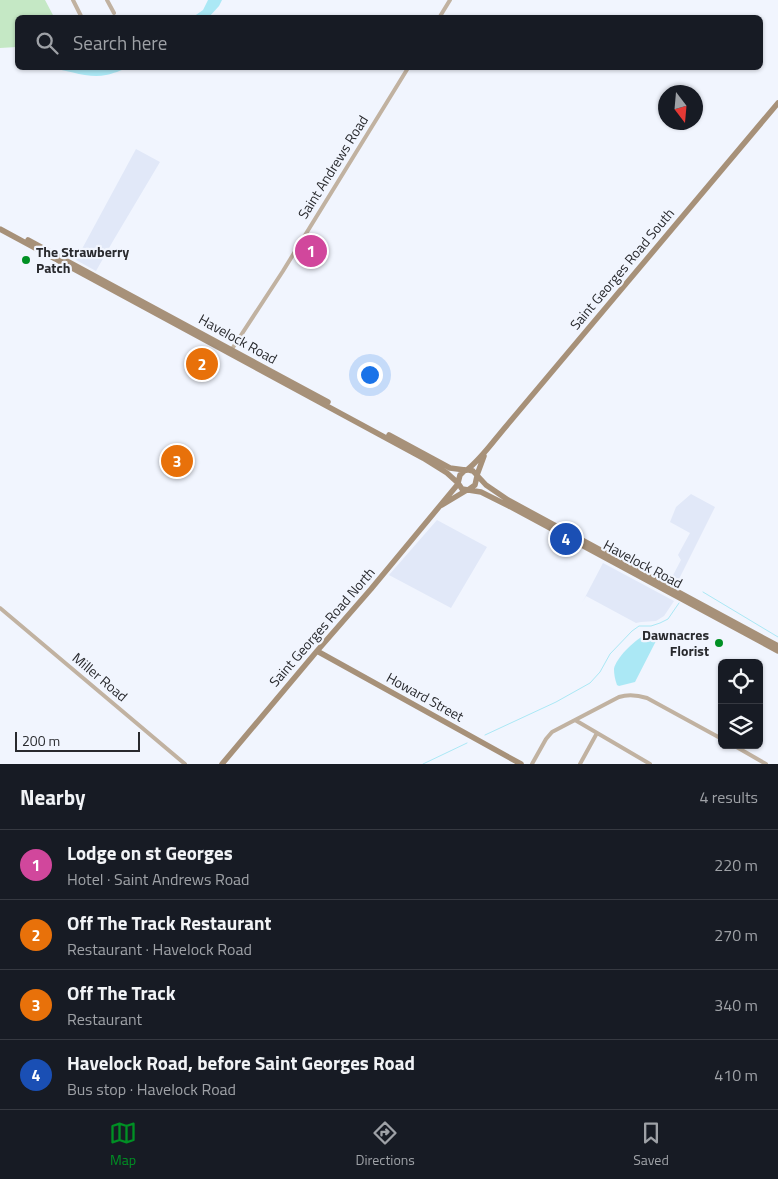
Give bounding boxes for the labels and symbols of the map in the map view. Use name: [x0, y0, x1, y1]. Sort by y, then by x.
north arrow: [658, 85, 703, 130]
street label: Saint Andrews Road: [292, 111, 373, 223]
street label: Saint Georges Road South: [564, 203, 679, 334]
pin: 1: [295, 232, 327, 270]
place label: The Strawberry Patch: [36, 241, 129, 278]
marker: The Strawberry Patch: [20, 254, 32, 266]
street label: Havelock Road: [195, 308, 281, 369]
pin: 2: [186, 345, 218, 383]
your location: [357, 362, 383, 388]
pin: 3: [161, 442, 193, 480]
pin: 4: [550, 520, 582, 558]
street label: Havelock Road: [600, 534, 687, 593]
street label: Saint Georges Road North: [264, 562, 379, 691]
place label: Dawnacres Florist: [642, 624, 709, 661]
marker: Dawnacres Florist: [713, 637, 725, 649]
street label: Miller Road: [68, 647, 133, 706]
street label: Howard Street: [383, 667, 468, 727]
scale bar: [15, 729, 140, 752]

